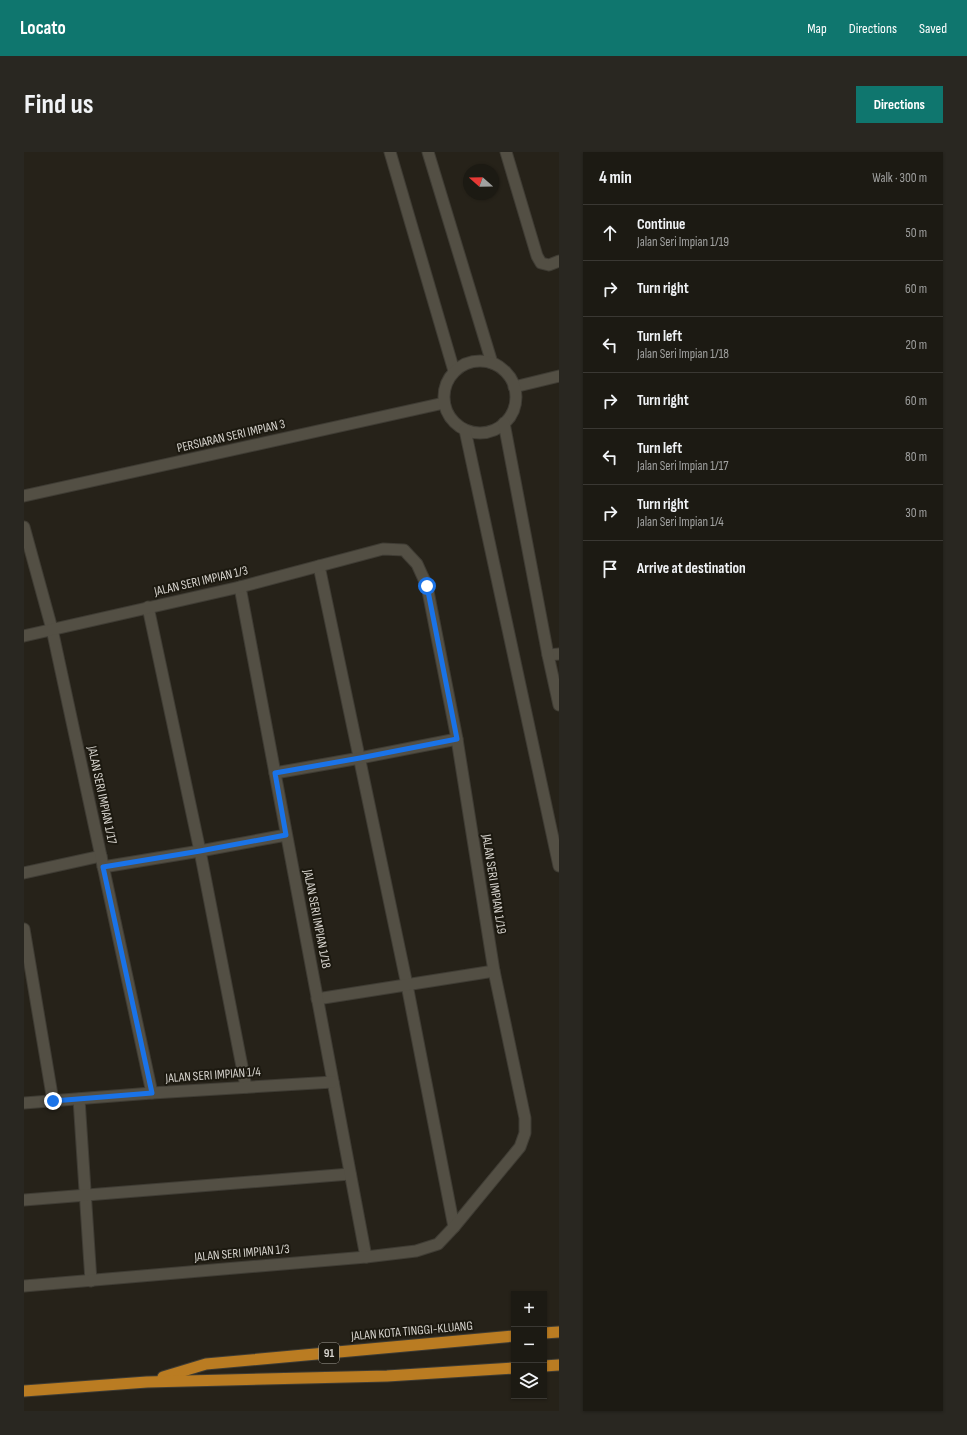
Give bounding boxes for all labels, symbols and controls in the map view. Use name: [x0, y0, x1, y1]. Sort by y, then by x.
text: Locato: [20, 17, 66, 40]
text: Map: [807, 20, 827, 37]
text: Directions: [849, 20, 897, 37]
text: Saved: [919, 20, 947, 37]
button: Directions: [856, 86, 943, 123]
text: Find us: [24, 88, 93, 121]
north arrow: [463, 164, 499, 200]
text: 4 min: [599, 168, 632, 188]
text: Walk · 300 m: [872, 170, 927, 186]
text: Continue: [637, 215, 686, 234]
icon: ahead: [599, 222, 621, 244]
text: 50 m: [906, 225, 927, 241]
text: Jalan Seri Impian 1/19: [637, 234, 729, 250]
icon: right: [599, 278, 621, 300]
text: Turn right: [637, 279, 689, 298]
text: 60 m: [905, 281, 927, 297]
text: Turn left: [637, 327, 682, 346]
icon: left: [599, 334, 621, 356]
text: 20 m: [905, 337, 927, 353]
text: Jalan Seri Impian 1/18: [637, 346, 729, 362]
icon: right: [599, 390, 621, 412]
text: Turn right: [637, 391, 689, 410]
text: 60 m: [905, 393, 927, 409]
street label: PERSIARAN SERI IMPIAN 3: [175, 416, 287, 456]
text: Turn left: [637, 439, 682, 458]
icon: left: [599, 446, 621, 468]
text: 80 m: [905, 449, 927, 465]
text: Jalan Seri Impian 1/17: [637, 458, 728, 474]
text: Turn right: [637, 495, 689, 514]
icon: right: [599, 502, 621, 524]
text: 30 m: [905, 505, 927, 521]
text: Jalan Seri Impian 1/4: [637, 514, 724, 530]
icon: arrive: [599, 558, 621, 580]
text: Arrive at destination: [637, 559, 746, 578]
street label: JALAN SERI IMPIAN 1/3: [152, 562, 249, 600]
route start: [418, 577, 436, 595]
street label: JALAN SERI IMPIAN 1/17: [84, 743, 120, 846]
street label: JALAN SERI IMPIAN 1/19: [478, 832, 510, 935]
street label: JALAN SERI IMPIAN 1/18: [299, 867, 335, 970]
street label: JALAN SERI IMPIAN 1/4: [164, 1064, 262, 1086]
route end: [44, 1092, 62, 1110]
street label: JALAN SERI IMPIAN 1/3: [193, 1241, 290, 1265]
map controls: [511, 1291, 547, 1399]
button: +: [511, 1291, 547, 1327]
street label: JALAN KOTA TINGGI-KLUANG: [349, 1318, 474, 1344]
button: −: [511, 1327, 547, 1363]
road number: 91: [319, 1343, 339, 1363]
button: layers: [511, 1363, 547, 1399]

